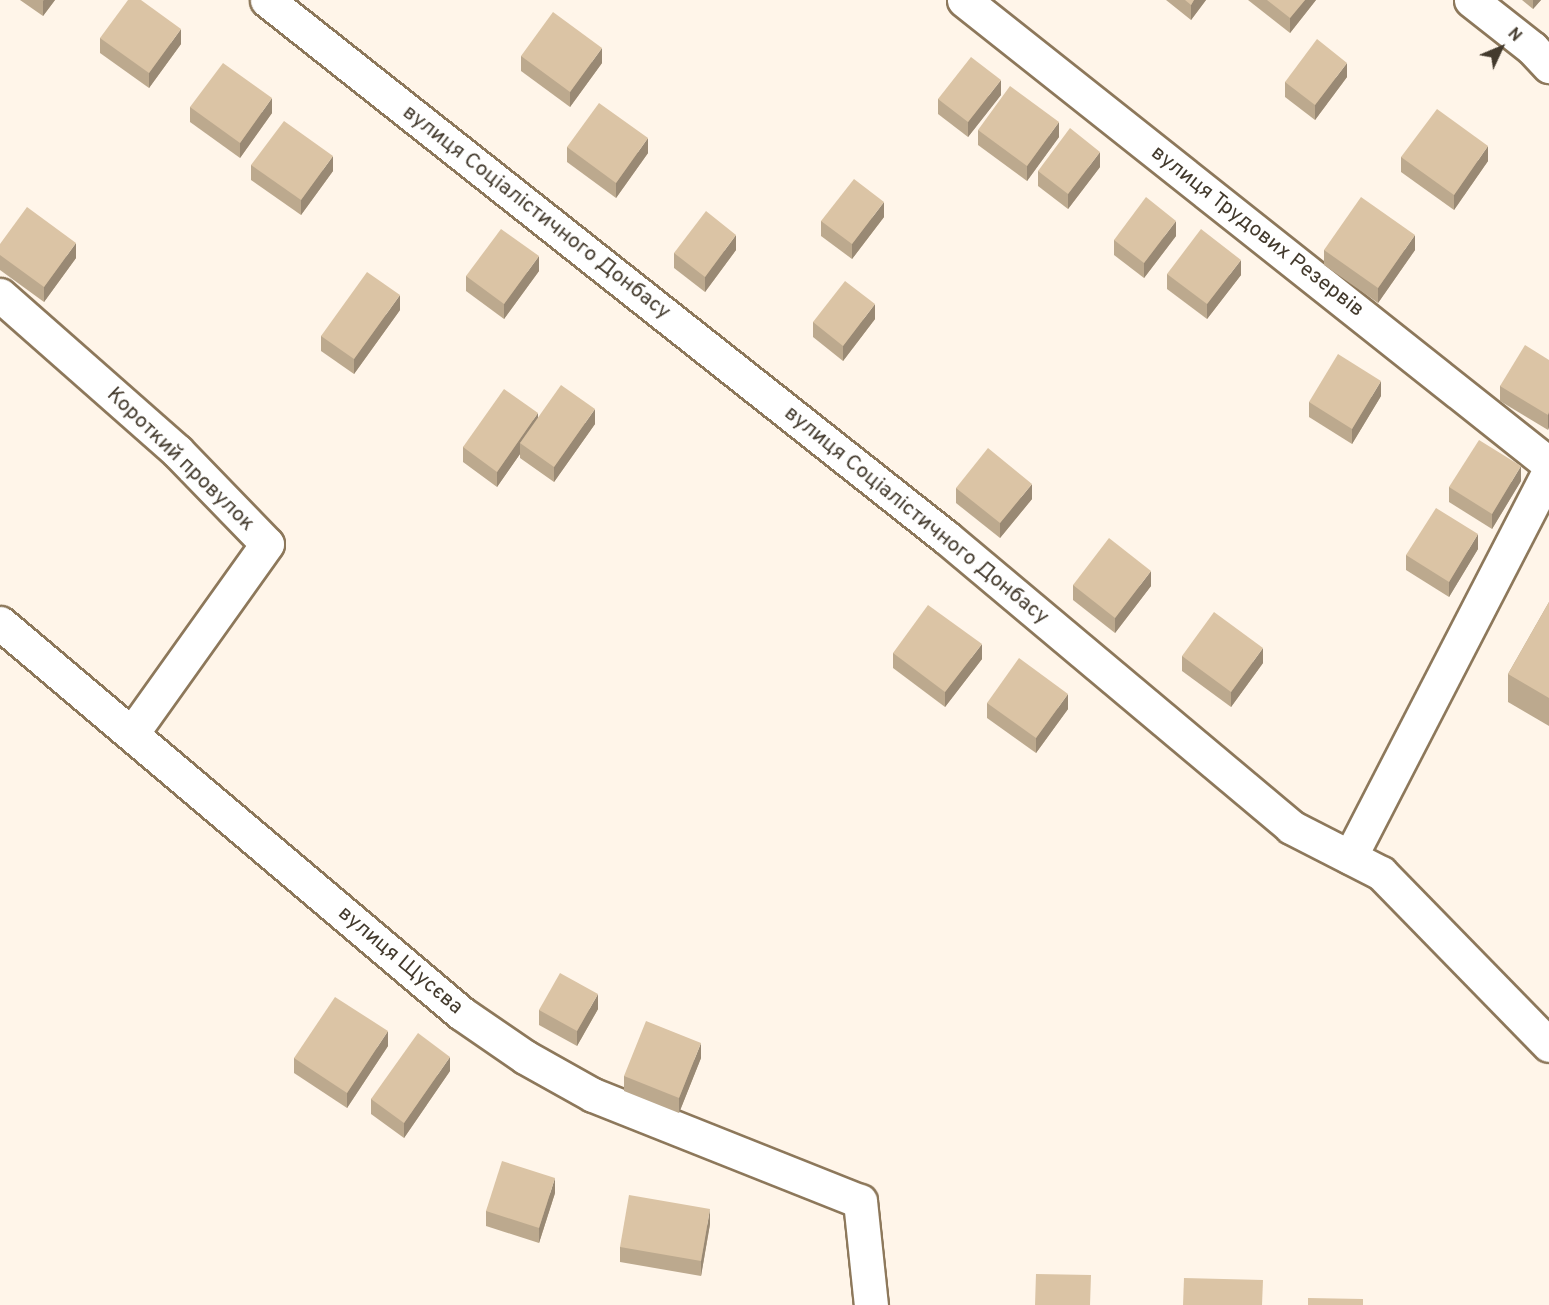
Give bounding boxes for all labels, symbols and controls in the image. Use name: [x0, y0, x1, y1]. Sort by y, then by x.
north arrow: [1471, 18, 1531, 78]
text: N: [1503, 24, 1525, 47]
street label: вулиця Соціалістичного Донбасу: [397, 101, 675, 325]
street label: вулиця Трудових Резервів: [1145, 141, 1369, 323]
street label: Короткий провулок: [101, 383, 259, 537]
street label: вулиця Соціалістичного Донбасу: [779, 401, 1053, 631]
street label: вулиця Щусєва: [332, 901, 468, 1021]

